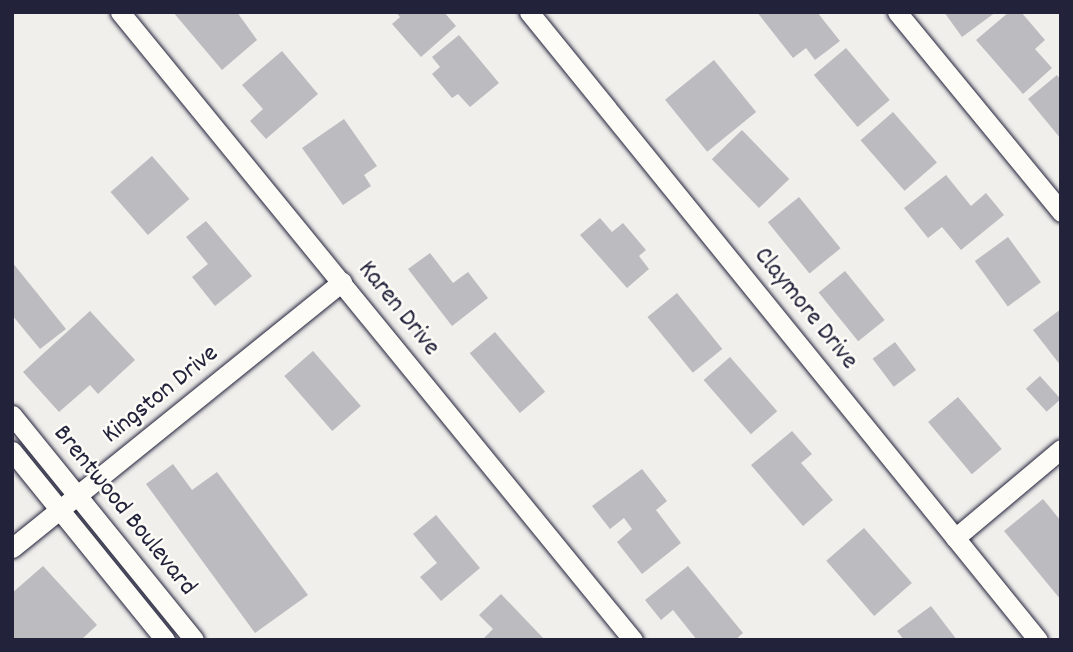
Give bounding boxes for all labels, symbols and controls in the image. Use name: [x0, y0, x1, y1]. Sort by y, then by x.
street label: Claymore Drive: [746, 242, 864, 376]
street label: Karen Drive: [350, 255, 446, 363]
street label: Kingston Drive: [97, 339, 225, 451]
street label: Brentwood Boulevard: [46, 419, 202, 603]

